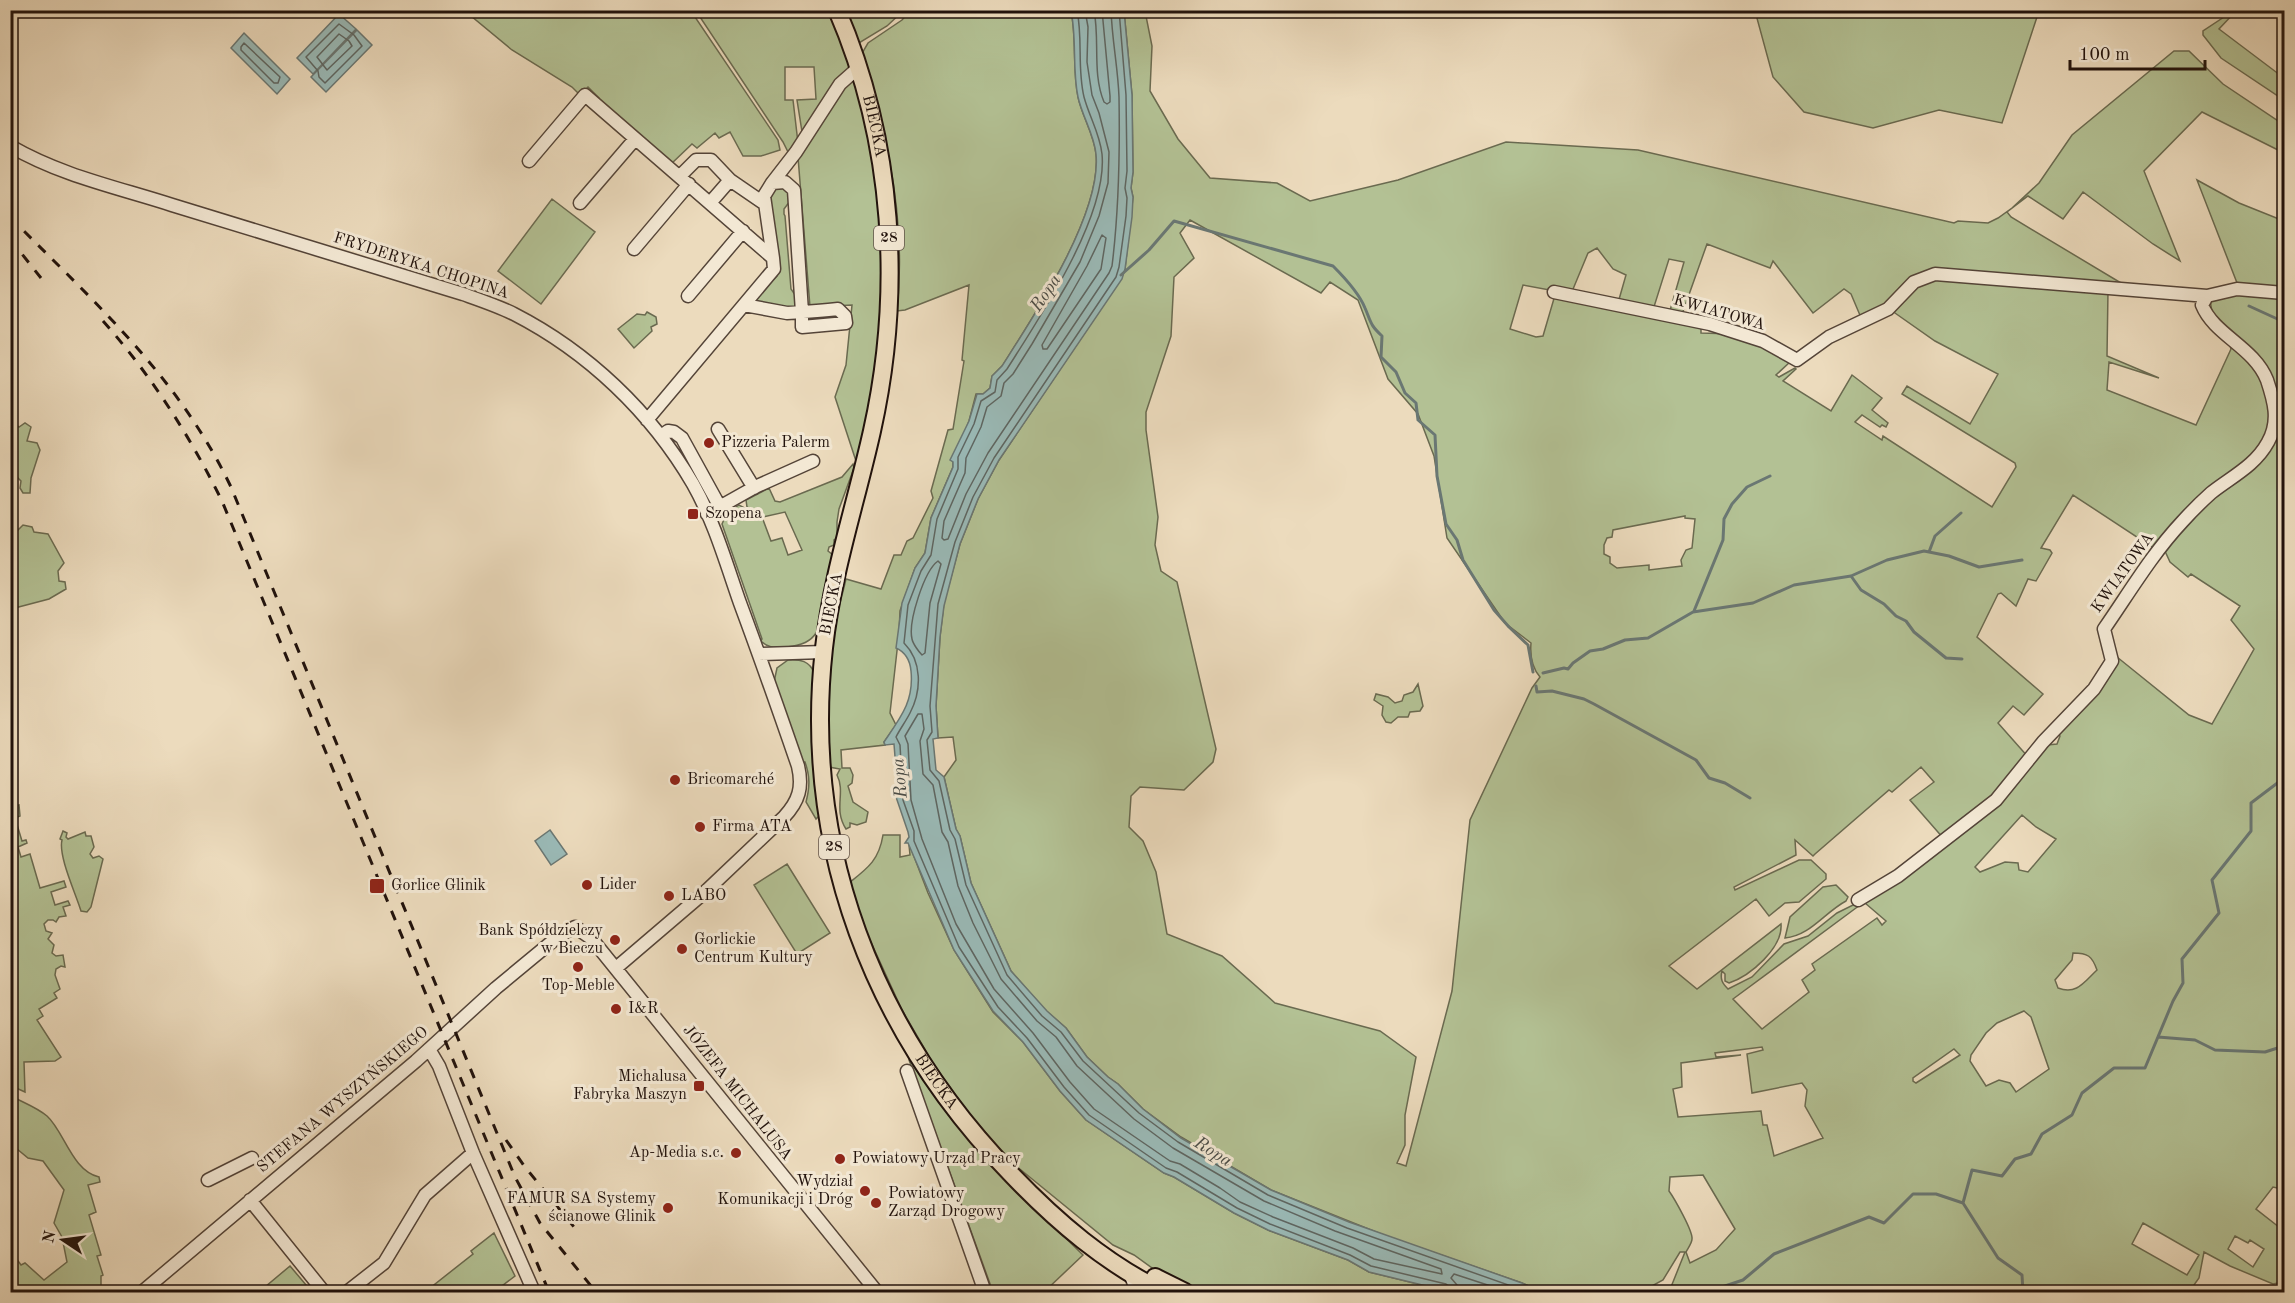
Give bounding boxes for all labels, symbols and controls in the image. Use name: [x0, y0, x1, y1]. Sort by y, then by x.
scale bar: [2070, 33, 2205, 71]
text: 100 m: [2079, 46, 2130, 64]
street label: BIECKA: [859, 93, 888, 159]
road number: 28: [874, 226, 904, 250]
street label: FRYDERYKA CHOPINA: [331, 230, 511, 302]
water label: Ropa: [1027, 271, 1065, 316]
street label: KWIATOWA: [1671, 292, 1767, 334]
place label: Pizzeria Palerm: [721, 435, 830, 451]
marker: Pizzeria Palerm: [702, 436, 716, 450]
place label: Szopena: [705, 506, 762, 522]
marker: Szopena: [686, 507, 700, 521]
street label: KWIATOWA: [2089, 530, 2157, 616]
street label: BIECKA: [818, 571, 846, 637]
water label: Ropa: [889, 757, 911, 800]
place label: Bricomarché: [687, 772, 774, 788]
marker: Bricomarché: [668, 773, 682, 787]
place label: Firma ATA: [712, 819, 792, 835]
marker: Firma ATA: [693, 820, 707, 834]
road number: 28: [819, 835, 849, 859]
marker: Gorlice Glinik: [368, 877, 386, 895]
place label: Lider: [599, 877, 637, 893]
place label: Gorlice Glinik: [391, 878, 486, 894]
marker: Lider: [580, 878, 594, 892]
place label: LABO: [681, 888, 726, 904]
marker: LABO: [662, 889, 676, 903]
place label: Bank Spółdzielczy w Bieczu: [478, 923, 604, 957]
place label: Gorlickie Centrum Kultury: [694, 932, 813, 966]
marker: Bank Spółdzielczy w Bieczu: [608, 933, 622, 947]
marker: Gorlickie Centrum Kultury: [675, 942, 689, 956]
marker: Top-Meble: [571, 960, 585, 974]
place label: Top-Meble: [541, 978, 615, 994]
place label: I&R: [628, 1001, 658, 1017]
marker: I&R: [609, 1002, 623, 1016]
street label: JÓZEFA MICHALUSA: [679, 1019, 799, 1164]
street label: STEFANA WYSZYŃSKIEGO: [251, 1020, 432, 1176]
street label: BIECKA: [911, 1051, 961, 1113]
place label: Michalusa Fabryka Maszyn: [573, 1069, 687, 1103]
marker: Michalusa Fabryka Maszyn: [692, 1079, 706, 1093]
water label: Ropa: [1190, 1133, 1235, 1171]
place label: Ap-Media s.c.: [629, 1145, 724, 1161]
marker: Ap-Media s.c.: [729, 1146, 743, 1160]
place label: Powiatowy Urząd Pracy: [852, 1151, 1021, 1167]
marker: Powiatowy Urząd Pracy: [833, 1152, 847, 1166]
place label: Wydział Komunikacji i Dróg: [717, 1174, 854, 1208]
marker: Wydział Komunikacji i Dróg: [858, 1184, 872, 1198]
place label: Powiatowy Zarząd Drogowy: [888, 1186, 1005, 1220]
place label: FAMUR SA Systemy ścianowe Glinik: [507, 1191, 657, 1225]
marker: Powiatowy Zarząd Drogowy: [869, 1196, 883, 1210]
marker: FAMUR SA Systemy ścianowe Glinik: [661, 1201, 675, 1215]
north arrow: [33, 1210, 93, 1270]
text: N: [41, 1229, 60, 1245]

